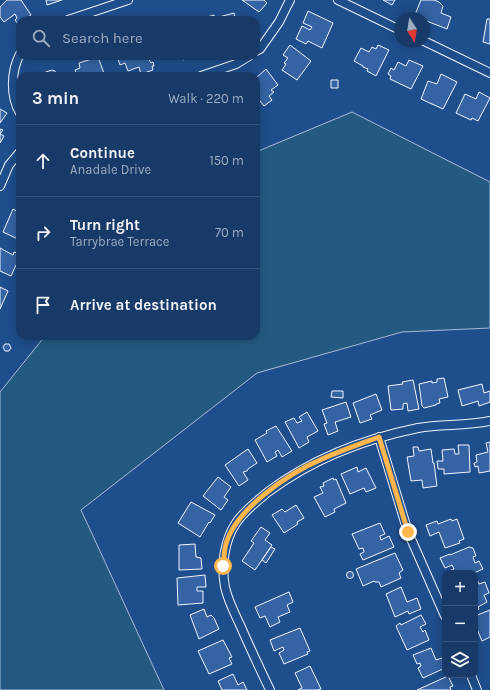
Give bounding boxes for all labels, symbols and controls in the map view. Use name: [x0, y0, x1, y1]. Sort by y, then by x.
north arrow: [394, 12, 430, 48]
search box: [16, 16, 260, 60]
icon: search: [30, 27, 52, 49]
text: Search here: [62, 29, 143, 47]
text: 3 min: [32, 88, 79, 108]
text: Walk · 220 m: [168, 91, 244, 106]
text: Continue: [70, 144, 135, 162]
icon: ahead: [32, 150, 54, 172]
text: 150 m: [209, 153, 244, 168]
text: Anadale Drive: [70, 162, 151, 177]
text: Turn right: [70, 216, 140, 234]
icon: right: [32, 222, 54, 244]
text: 70 m: [215, 225, 244, 240]
text: Tarrybrae Terrace: [70, 234, 169, 249]
icon: arrive: [32, 294, 54, 316]
text: Arrive at destination: [70, 296, 217, 314]
route end: [399, 523, 417, 541]
route start: [214, 557, 232, 575]
map controls: [442, 570, 478, 678]
button: +: [442, 570, 478, 606]
button: −: [442, 606, 478, 642]
button: layers: [442, 642, 478, 678]

